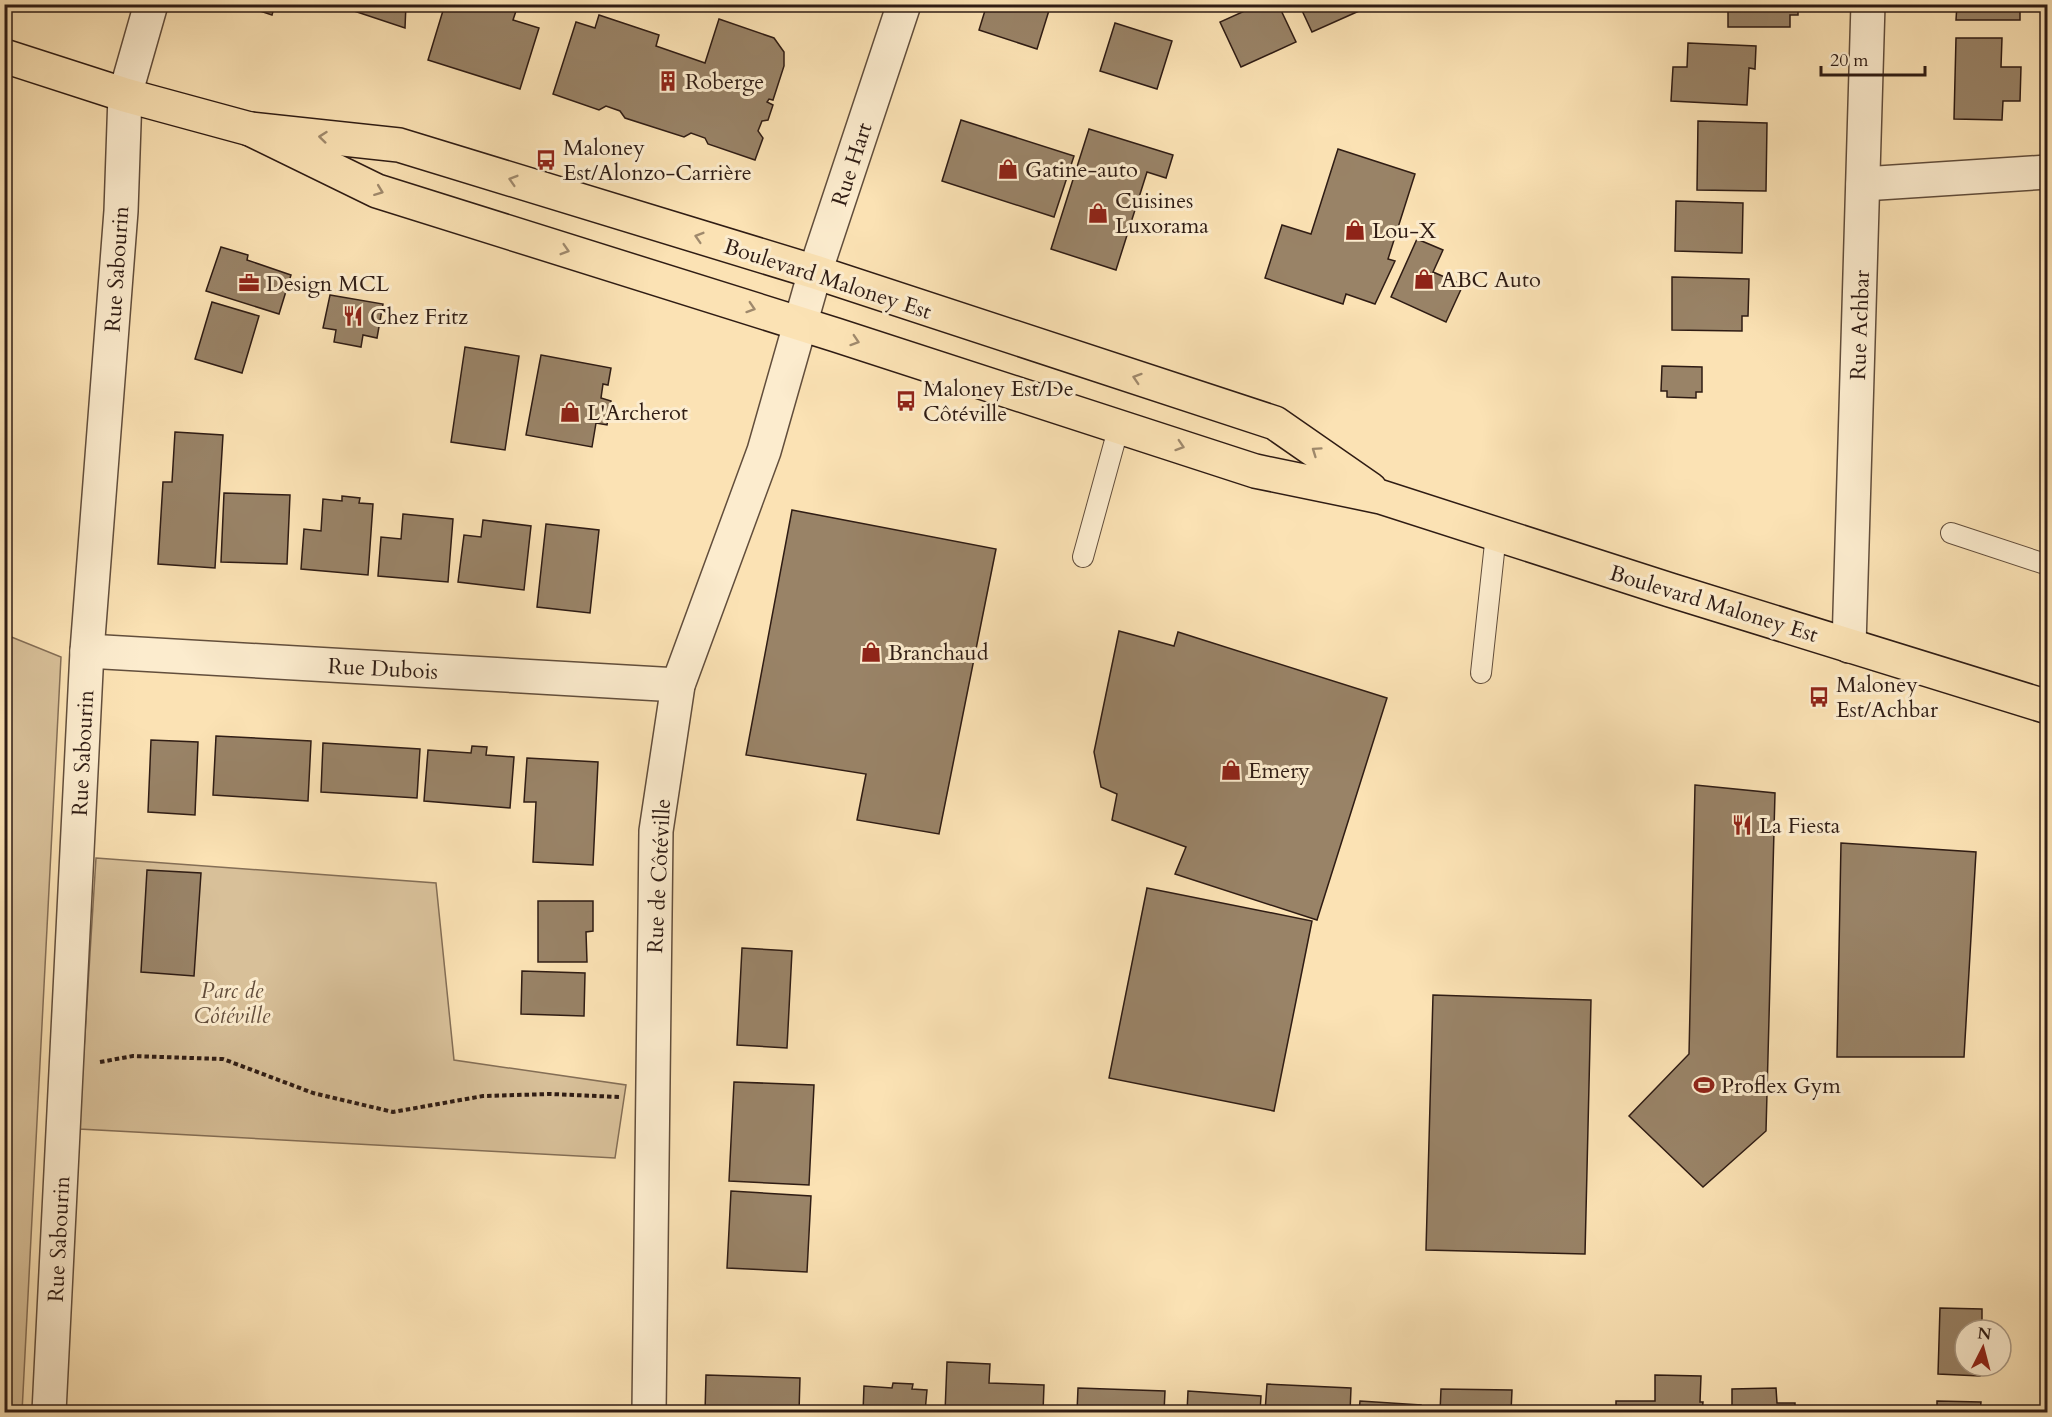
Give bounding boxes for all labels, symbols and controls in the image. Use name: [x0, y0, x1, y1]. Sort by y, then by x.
scale bar: [1821, 39, 1924, 77]
text: 20 m: [1830, 48, 1869, 73]
place label: Roberge: [685, 67, 764, 97]
building icon: Roberge: [656, 69, 680, 93]
street label: Rue Hart: [824, 119, 880, 210]
one-way arrow: [319, 132, 328, 144]
place label: Maloney Est/Alonzo-Carrière: [563, 133, 752, 188]
bus stop icon: Maloney Est/Alonzo-Carrière: [534, 148, 558, 172]
place label: Gatine-auto: [1025, 155, 1138, 185]
shop icon: Gatine-auto: [996, 157, 1020, 181]
one-way arrow: [508, 175, 519, 187]
one-way arrow: [373, 183, 384, 196]
place label: Cuisines Luxorama: [1115, 186, 1209, 241]
shop icon: Cuisines Luxorama: [1086, 201, 1110, 225]
street label: Rue Sabourin: [98, 205, 136, 333]
place label: Lou-X: [1372, 216, 1437, 246]
shop icon: Lou-X: [1343, 218, 1367, 242]
street label: Boulevard Maloney Est: [720, 231, 935, 327]
one-way arrow: [694, 232, 705, 244]
one-way arrow: [559, 243, 569, 255]
place label: ABC Auto: [1441, 265, 1541, 295]
shop icon: ABC Auto: [1412, 267, 1436, 291]
street label: Rue Achbar: [1843, 268, 1877, 381]
place label: Design MCL: [266, 269, 390, 299]
office icon: Design MCL: [237, 271, 261, 295]
one-way arrow: [745, 301, 756, 313]
place label: Chez Fritz: [370, 302, 468, 332]
restaurant icon: Chez Fritz: [341, 304, 365, 328]
one-way arrow: [849, 334, 860, 347]
one-way arrow: [1132, 373, 1143, 385]
place label: Maloney Est/De Côtéville: [923, 374, 1074, 429]
bus stop icon: Maloney Est/De Côtéville: [894, 389, 918, 413]
place label: L'Archerot: [587, 398, 688, 428]
shop icon: L'Archerot: [558, 400, 582, 424]
one-way arrow: [1174, 439, 1185, 452]
one-way arrow: [1312, 447, 1323, 458]
street label: Boulevard Maloney Est: [1606, 558, 1822, 650]
place label: Branchaud: [888, 638, 989, 668]
shop icon: Branchaud: [859, 640, 883, 664]
street label: Rue Dubois: [327, 651, 439, 687]
place label: Maloney Est/Achbar: [1836, 670, 1939, 725]
bus stop icon: Maloney Est/Achbar: [1807, 685, 1831, 709]
street label: Rue Sabourin: [65, 689, 101, 817]
place label: Emery: [1248, 756, 1310, 786]
shop icon: Emery: [1219, 758, 1243, 782]
street label: Rue de Côtéville: [640, 798, 678, 954]
place label: La Fiesta: [1759, 811, 1841, 841]
restaurant icon: La Fiesta: [1730, 813, 1754, 837]
park label: Parc de Côtéville: [194, 976, 271, 1031]
place label: Proflex Gym: [1721, 1071, 1841, 1101]
sports icon: Proflex Gym: [1692, 1073, 1716, 1097]
street label: Rue Sabourin: [41, 1175, 77, 1303]
north arrow: [1953, 1318, 2013, 1378]
text: N: [1976, 1322, 1993, 1346]

